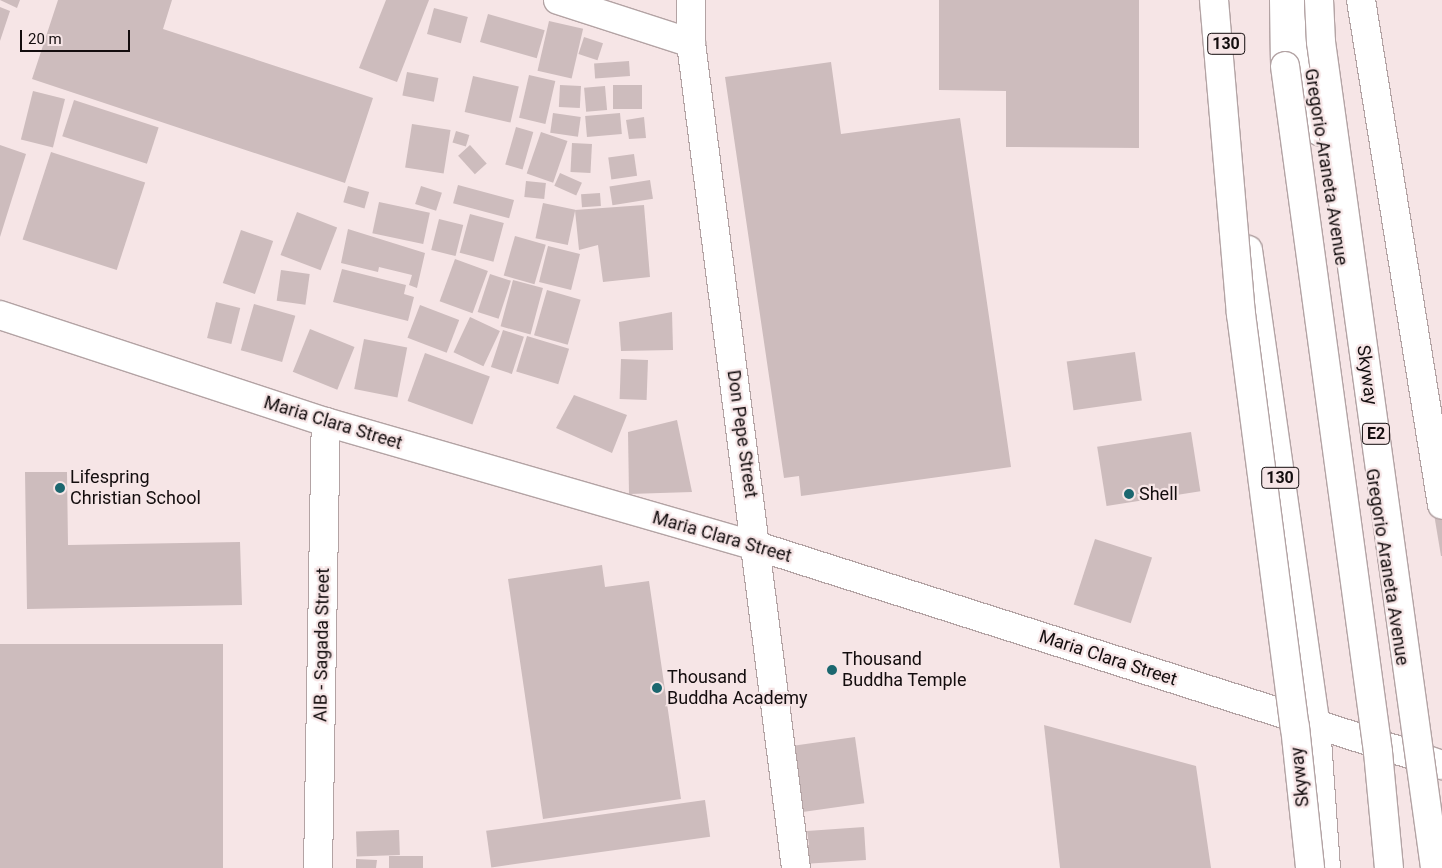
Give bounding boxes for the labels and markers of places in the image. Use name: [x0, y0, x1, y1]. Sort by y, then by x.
place label: Lifespring Christian School: [70, 467, 201, 509]
marker: Lifespring Christian School: [54, 482, 66, 494]
place label: Shell: [1139, 483, 1178, 505]
marker: Shell: [1123, 488, 1135, 500]
place label: Thousand Buddha Temple: [842, 649, 967, 692]
marker: Thousand Buddha Temple: [826, 664, 838, 676]
place label: Thousand Buddha Academy: [667, 667, 808, 710]
marker: Thousand Buddha Academy: [651, 682, 663, 694]

